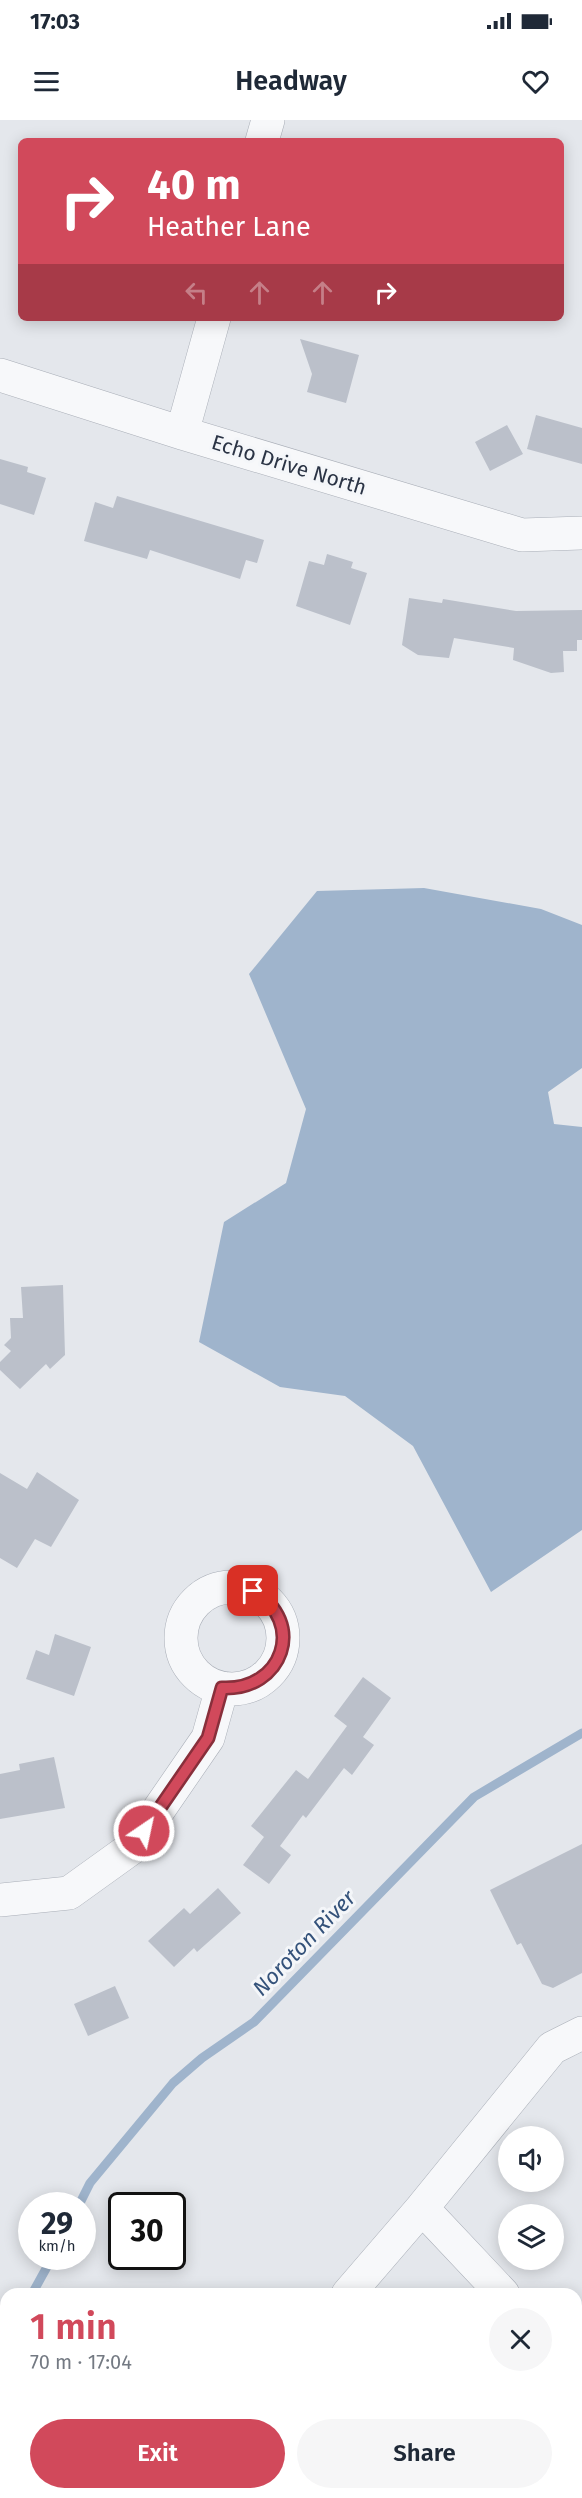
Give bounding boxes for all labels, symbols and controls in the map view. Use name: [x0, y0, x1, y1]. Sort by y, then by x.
text: 17:03: [30, 8, 80, 35]
icon: menu: [30, 65, 63, 98]
text: Headway: [235, 65, 347, 97]
icon: heart: [519, 65, 552, 98]
text: 40 m: [147, 160, 241, 210]
icon: right: [48, 162, 126, 240]
text: Heather Lane: [147, 211, 311, 243]
icon: left: [180, 276, 213, 309]
icon: ahead: [243, 276, 276, 309]
icon: ahead: [306, 276, 339, 309]
icon: right: [369, 276, 402, 309]
street label: Echo Drive North: [209, 429, 369, 501]
pin: [227, 1565, 278, 1616]
icon: arrive: [236, 1574, 269, 1607]
position arrow: [112, 1799, 176, 1863]
water label: Noroton River: [247, 1884, 361, 2001]
map controls: [498, 2126, 564, 2270]
button: sound: [498, 2126, 564, 2192]
speed limit sign: 30: [108, 2192, 186, 2270]
button: layers: [498, 2204, 564, 2270]
text: 29: [41, 2206, 73, 2242]
text: km/h: [38, 2237, 76, 2255]
text: 1 min: [30, 2305, 117, 2349]
button: close: [489, 2308, 552, 2371]
text: 70 m · 17:04: [30, 2350, 132, 2374]
button: Exit: [30, 2419, 285, 2488]
button: Share: [297, 2419, 552, 2488]

